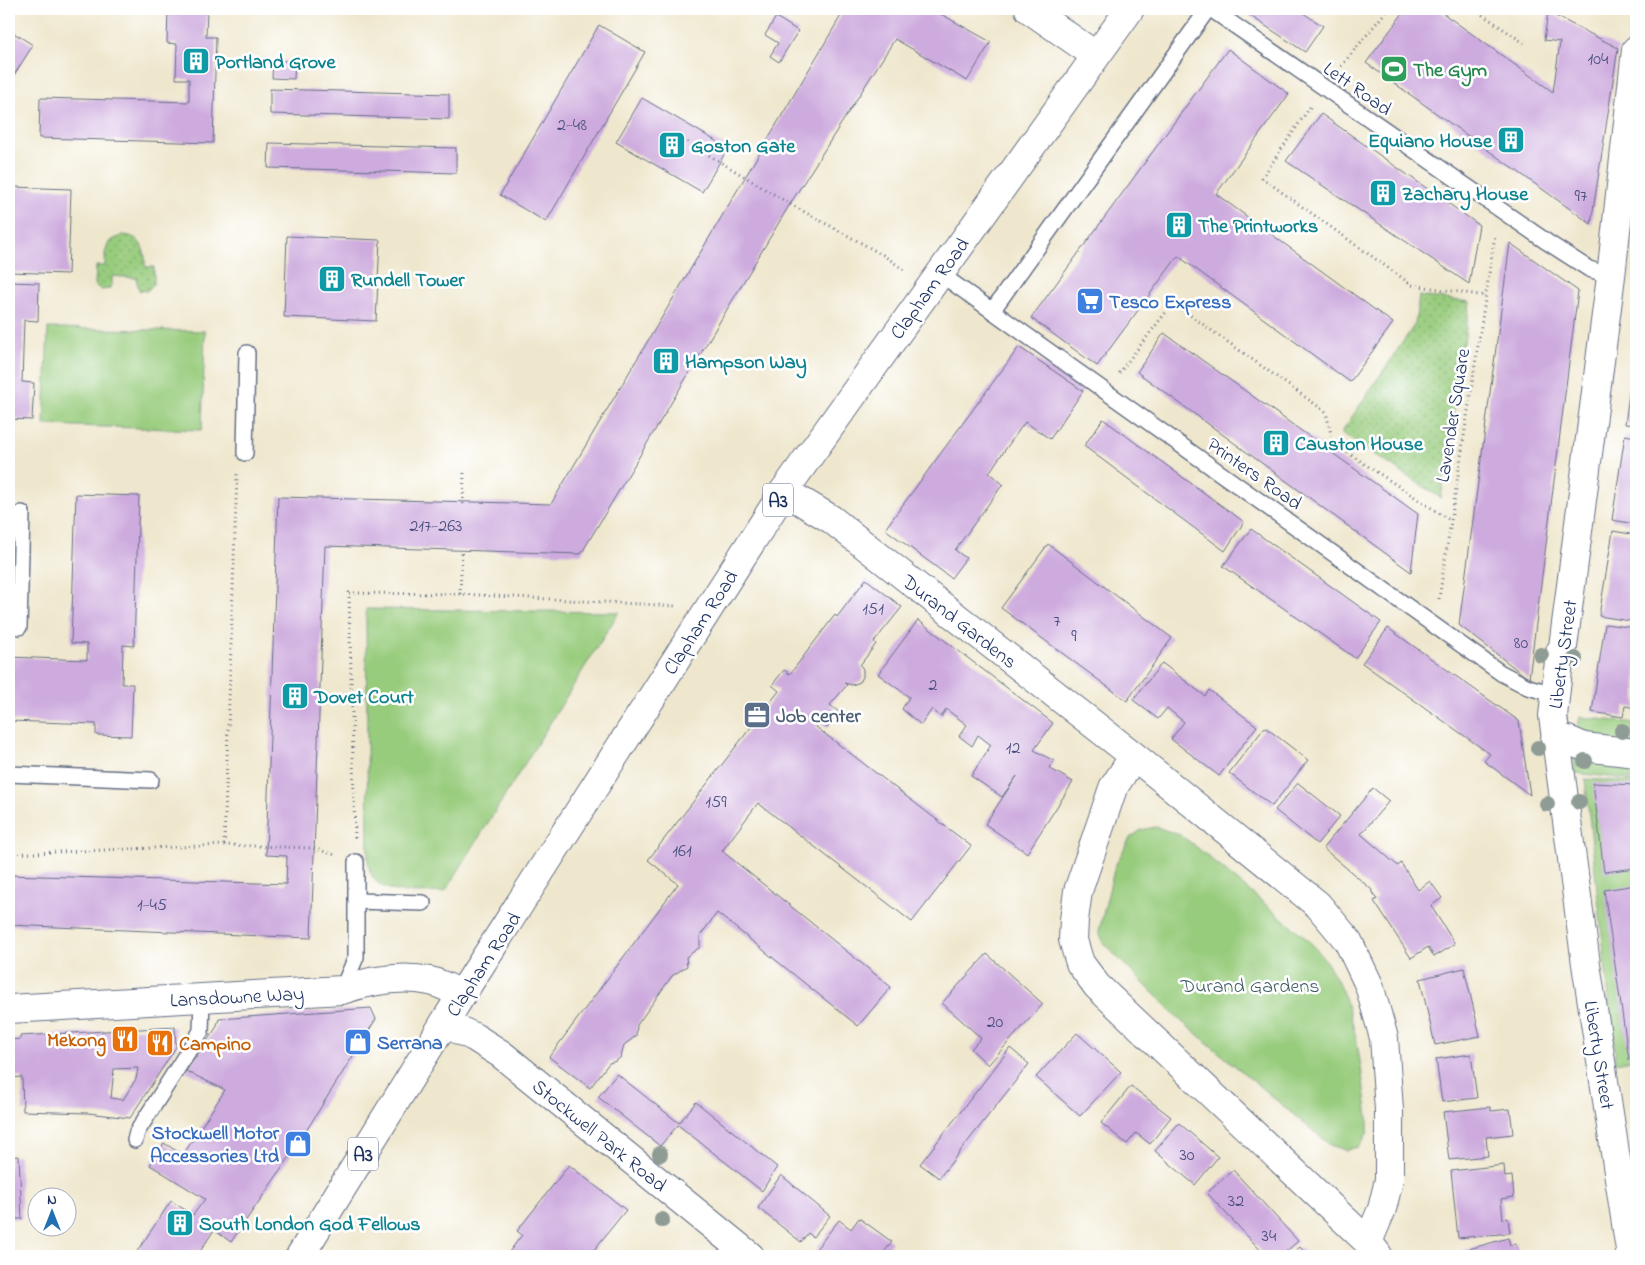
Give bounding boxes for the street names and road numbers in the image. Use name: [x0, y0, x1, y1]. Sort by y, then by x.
street label: Lett Road: [1316, 56, 1397, 124]
street label: Clapham Road: [884, 233, 978, 346]
street label: Lavender Square: [1430, 346, 1479, 484]
street label: Printers Road: [1200, 431, 1307, 519]
road number: A3: [763, 484, 793, 516]
street label: Clapham Road: [657, 565, 747, 681]
street label: Durand Gardens: [894, 568, 1022, 677]
street label: Liberty Street: [1542, 598, 1587, 711]
street label: Clapham Road: [440, 907, 530, 1023]
street label: Lansdowne Way: [169, 981, 305, 1016]
street label: Liberty Street: [1575, 999, 1620, 1112]
street label: Stockwell Park Road: [525, 1073, 672, 1200]
road number: A3: [348, 1138, 378, 1170]

